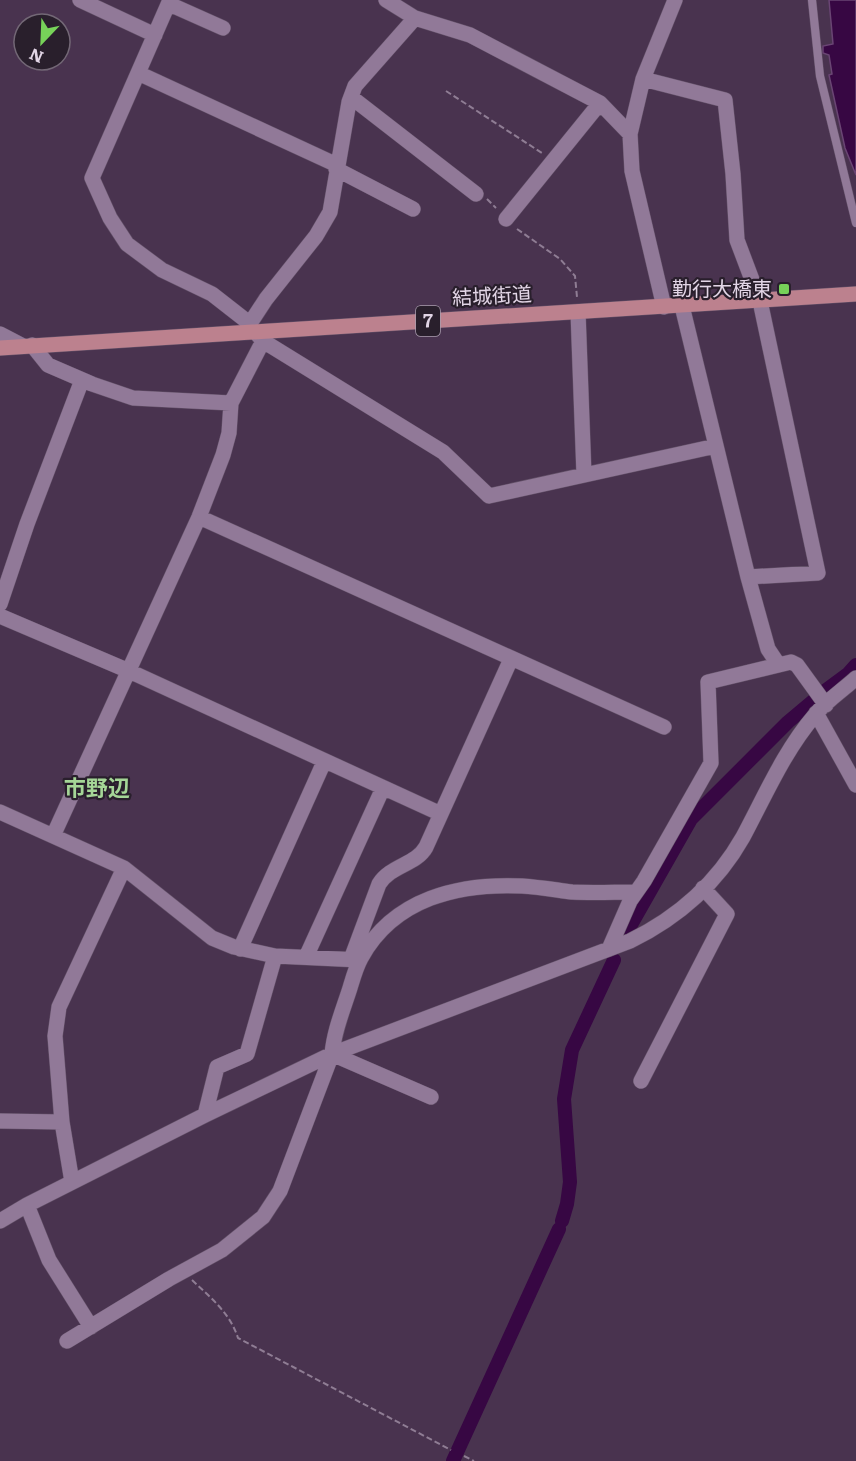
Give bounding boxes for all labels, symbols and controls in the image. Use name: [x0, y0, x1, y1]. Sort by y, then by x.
north arrow: [12, 12, 72, 72]
text: N: [25, 43, 47, 70]
place label: 勤行大橋東: [672, 272, 772, 302]
street label: 結城街道: [451, 277, 533, 311]
marker: 勤行大橋東: [777, 282, 791, 296]
road number: 7: [416, 306, 440, 336]
district label: 市野辺: [64, 770, 130, 803]

